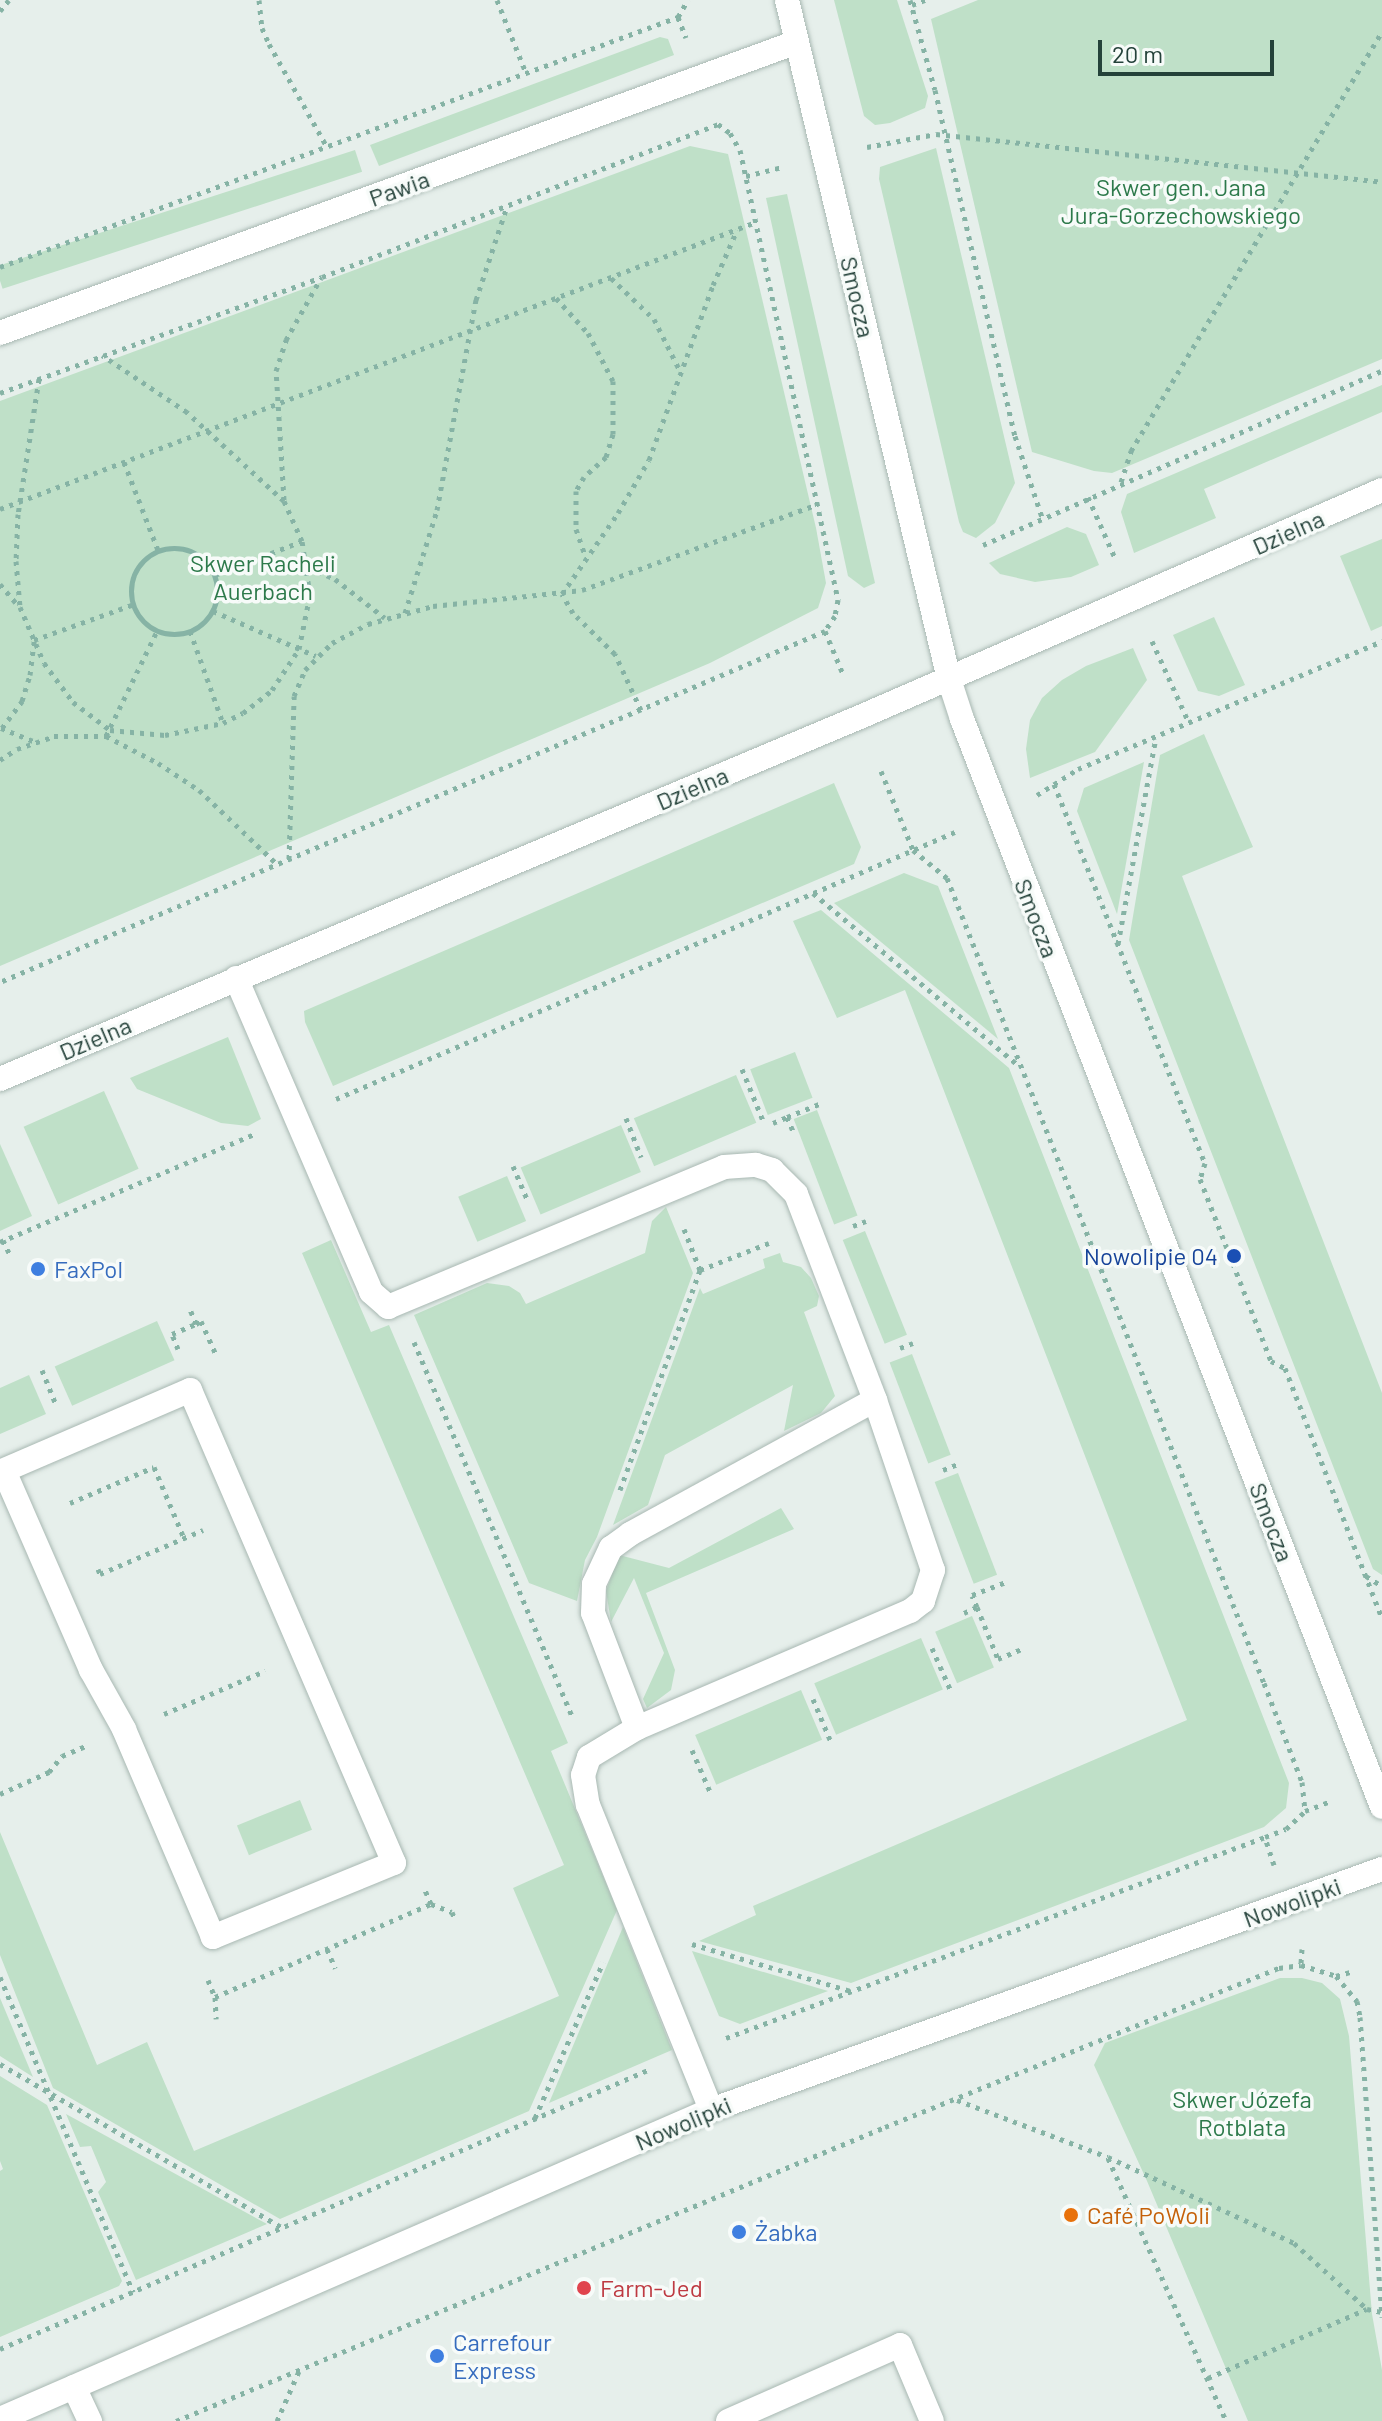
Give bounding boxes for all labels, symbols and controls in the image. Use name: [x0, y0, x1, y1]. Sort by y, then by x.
scale bar: [1102, 24, 1278, 74]
text: 20 m: [1112, 39, 1163, 68]
street label: Pawia: [365, 164, 433, 212]
park label: Skwer gen. Jana Jura-Gorzechowskiego: [1061, 173, 1301, 229]
street label: Smocza: [835, 254, 881, 340]
street label: Dzielna: [1248, 504, 1328, 560]
park label: Skwer Racheli Auerbach: [190, 549, 336, 605]
street label: Dzielna: [652, 760, 732, 816]
street label: Smocza: [1009, 874, 1065, 962]
street label: Dzielna: [55, 1010, 135, 1066]
place label: Nowolipie 04: [1084, 1242, 1218, 1270]
marker: Nowolipie 04: [1225, 1247, 1243, 1265]
place label: FaxPol: [54, 1255, 123, 1283]
marker: FaxPol: [29, 1260, 47, 1278]
street label: Smocza: [1244, 1478, 1300, 1566]
street label: Nowolipki: [1239, 1871, 1345, 1933]
park label: Skwer Józefa Rotblata: [1172, 2085, 1312, 2141]
street label: Nowolipki: [631, 2090, 735, 2156]
place label: Café PoWoli: [1087, 2201, 1210, 2229]
marker: Café PoWoli: [1062, 2206, 1080, 2224]
place label: Żabka: [755, 2218, 818, 2246]
marker: Żabka: [730, 2223, 748, 2241]
place label: Farm-Jed: [600, 2274, 703, 2302]
marker: Farm-Jed: [575, 2279, 593, 2297]
place label: Carrefour Express: [453, 2328, 552, 2384]
marker: Carrefour Express: [428, 2347, 446, 2365]

